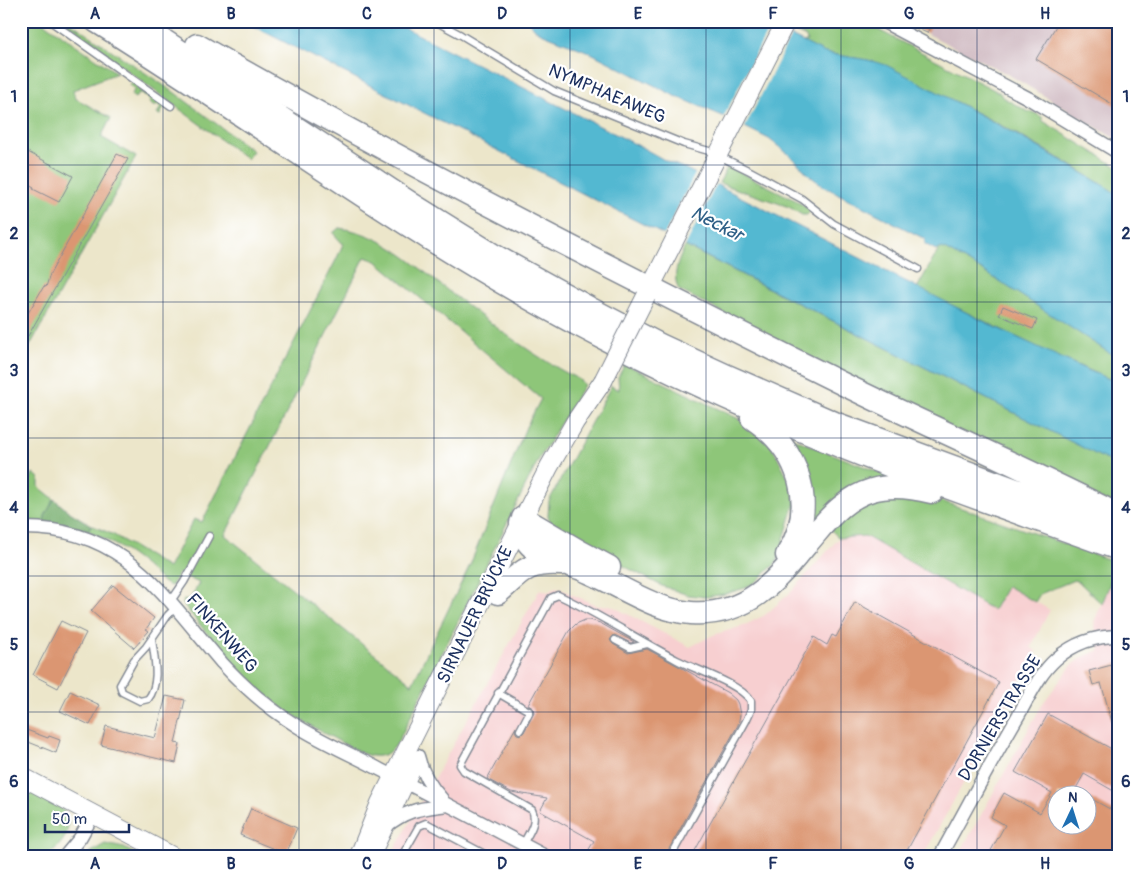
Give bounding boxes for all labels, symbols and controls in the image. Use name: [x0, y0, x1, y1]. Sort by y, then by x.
text: A: [90, 4, 101, 24]
text: B: [226, 4, 236, 24]
text: C: [362, 4, 372, 24]
text: D: [497, 4, 507, 24]
text: E: [634, 4, 643, 24]
text: F: [768, 4, 778, 24]
text: G: [904, 4, 915, 24]
text: H: [1040, 4, 1050, 24]
street label: NYMPHAEAWEG: [545, 59, 669, 129]
text: 1: [11, 87, 17, 107]
text: 1: [1123, 87, 1129, 107]
water label: Neckar: [687, 201, 749, 248]
text: 2: [10, 224, 19, 244]
text: 2: [1122, 224, 1131, 244]
text: 3: [10, 361, 19, 381]
text: 3: [1122, 361, 1131, 381]
text: 4: [9, 498, 19, 518]
text: 4: [1121, 498, 1131, 518]
street label: SIRNAUER BRÜCKE: [432, 543, 518, 687]
street label: FINKENWEG: [181, 589, 263, 677]
text: 5: [10, 635, 19, 655]
text: 5: [1122, 635, 1131, 655]
street label: DORNIERSTRASSE: [953, 651, 1047, 785]
text: 6: [9, 772, 19, 792]
text: 6: [1121, 772, 1131, 792]
north arrow: [1048, 784, 1098, 834]
text: N: [1068, 789, 1078, 806]
scale bar: [45, 802, 129, 834]
text: 50 m: [52, 810, 87, 829]
text: A: [90, 854, 101, 874]
text: B: [226, 854, 236, 874]
text: C: [362, 854, 372, 874]
text: D: [497, 854, 507, 874]
text: E: [634, 854, 643, 874]
text: F: [768, 854, 778, 874]
text: G: [904, 854, 915, 874]
text: H: [1040, 854, 1050, 874]

